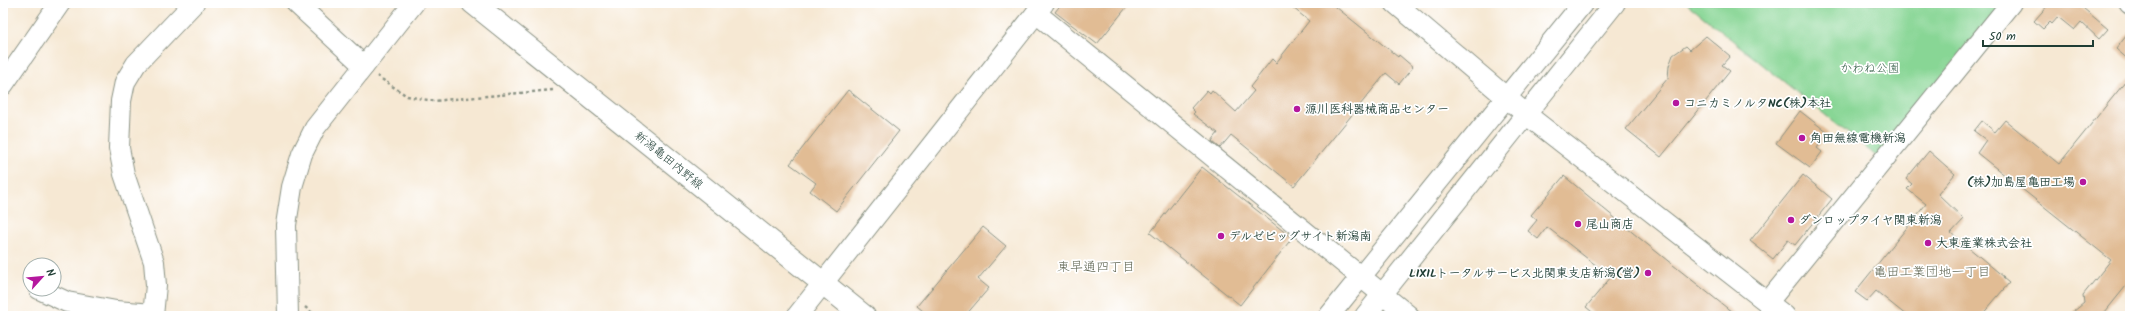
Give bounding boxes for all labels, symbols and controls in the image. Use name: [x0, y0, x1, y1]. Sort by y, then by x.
scale bar: [1983, 22, 2093, 48]
text: 50 m: [1989, 27, 2016, 46]
park label: かわね公園: [1840, 59, 1900, 78]
place label: コニカミノルタNC(株)本社: [1684, 94, 1831, 113]
marker: コニカミノルタNC(株)本社: [1671, 98, 1681, 108]
place label: 源川医科器械商品センター: [1305, 100, 1449, 119]
marker: 源川医科器械商品センター: [1292, 104, 1302, 114]
street label: 新潟亀田内野線: [630, 127, 707, 194]
place label: 角田無線電機新潟: [1810, 129, 1906, 148]
marker: 角田無線電機新潟: [1797, 133, 1807, 143]
place label: (株)加島屋亀田工場: [1967, 173, 2075, 192]
marker: (株)加島屋亀田工場: [2078, 177, 2088, 187]
place label: ダンロップタイヤ関東新潟: [1799, 211, 1942, 230]
place label: 尾山商店: [1586, 215, 1634, 234]
marker: ダンロップタイヤ関東新潟: [1786, 215, 1796, 225]
marker: 尾山商店: [1573, 219, 1583, 229]
place label: デルゼビッグサイト新潟南: [1229, 227, 1372, 246]
marker: デルゼビッグサイト新潟南: [1216, 231, 1226, 241]
place label: 大東産業株式会社: [1936, 234, 2032, 253]
marker: 大東産業株式会社: [1923, 238, 1933, 248]
north arrow: [22, 257, 62, 297]
district label: 東早通四丁目: [1057, 257, 1135, 278]
district label: 亀田工業団地一丁目: [1873, 262, 1991, 283]
place label: LIXILトータルサービス北関東支店新潟(営): [1409, 264, 1640, 283]
text: N: [40, 266, 60, 280]
marker: LIXILトータルサービス北関東支店新潟(営): [1643, 268, 1653, 278]

